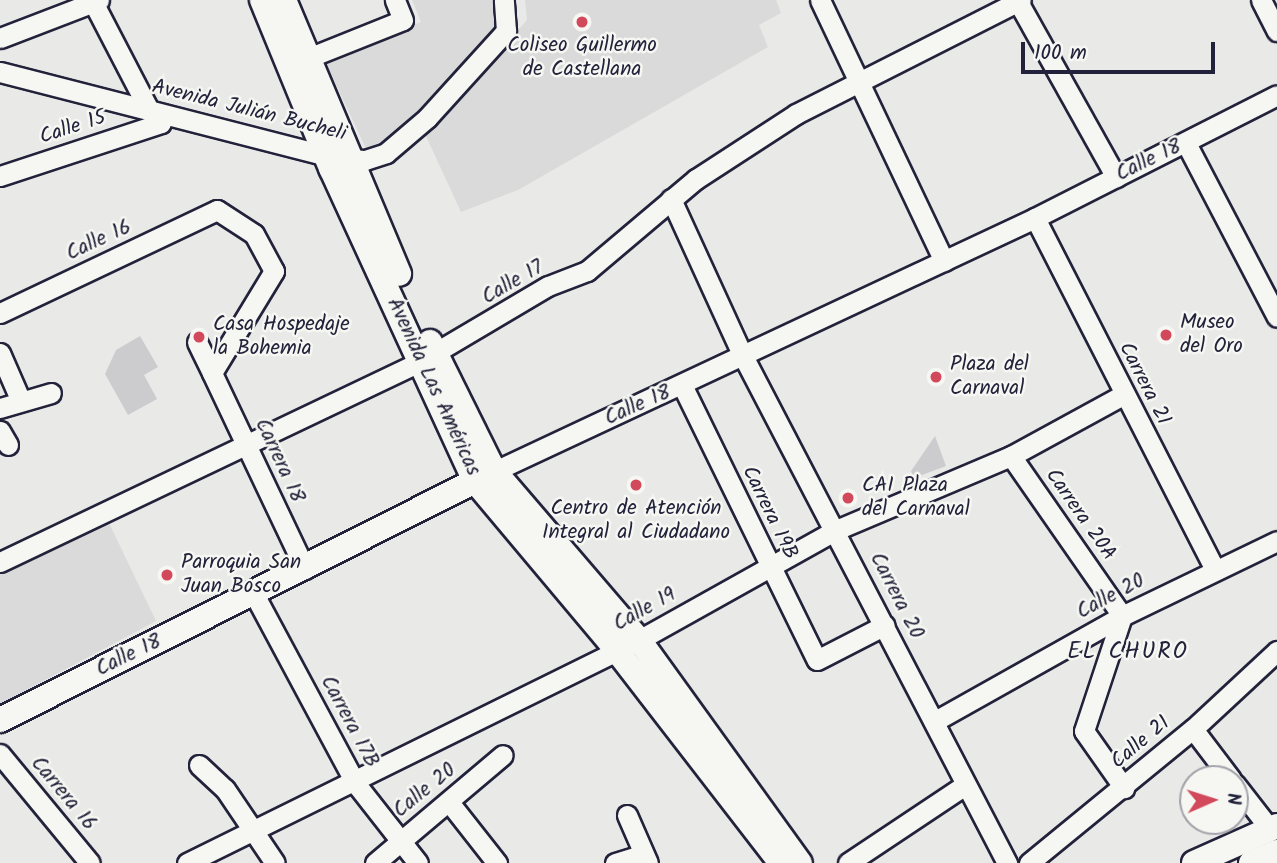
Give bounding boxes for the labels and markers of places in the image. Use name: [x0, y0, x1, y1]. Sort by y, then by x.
marker: Coliseo Guillermo de Castellana: [574, 14, 590, 30]
place label: Coliseo Guillermo de Castellana: [507, 33, 657, 83]
place label: Museo del Oro: [1180, 310, 1243, 360]
place label: Casa Hospedaje la Bohemia: [213, 312, 350, 362]
marker: Museo del Oro: [1158, 327, 1174, 343]
marker: Casa Hospedaje la Bohemia: [191, 329, 207, 345]
place label: Plaza del Carnaval: [950, 352, 1029, 402]
marker: Plaza del Carnaval: [928, 369, 944, 385]
place label: CAI Plaza del Carnaval: [862, 473, 970, 523]
marker: Centro de Atención Integral al Ciudadano: [628, 477, 644, 493]
marker: CAI Plaza del Carnaval: [840, 490, 856, 506]
place label: Centro de Atención Integral al Ciudadano: [542, 496, 730, 546]
place label: Parroquia San Juan Bosco: [181, 550, 301, 600]
marker: Parroquia San Juan Bosco: [159, 567, 175, 583]

